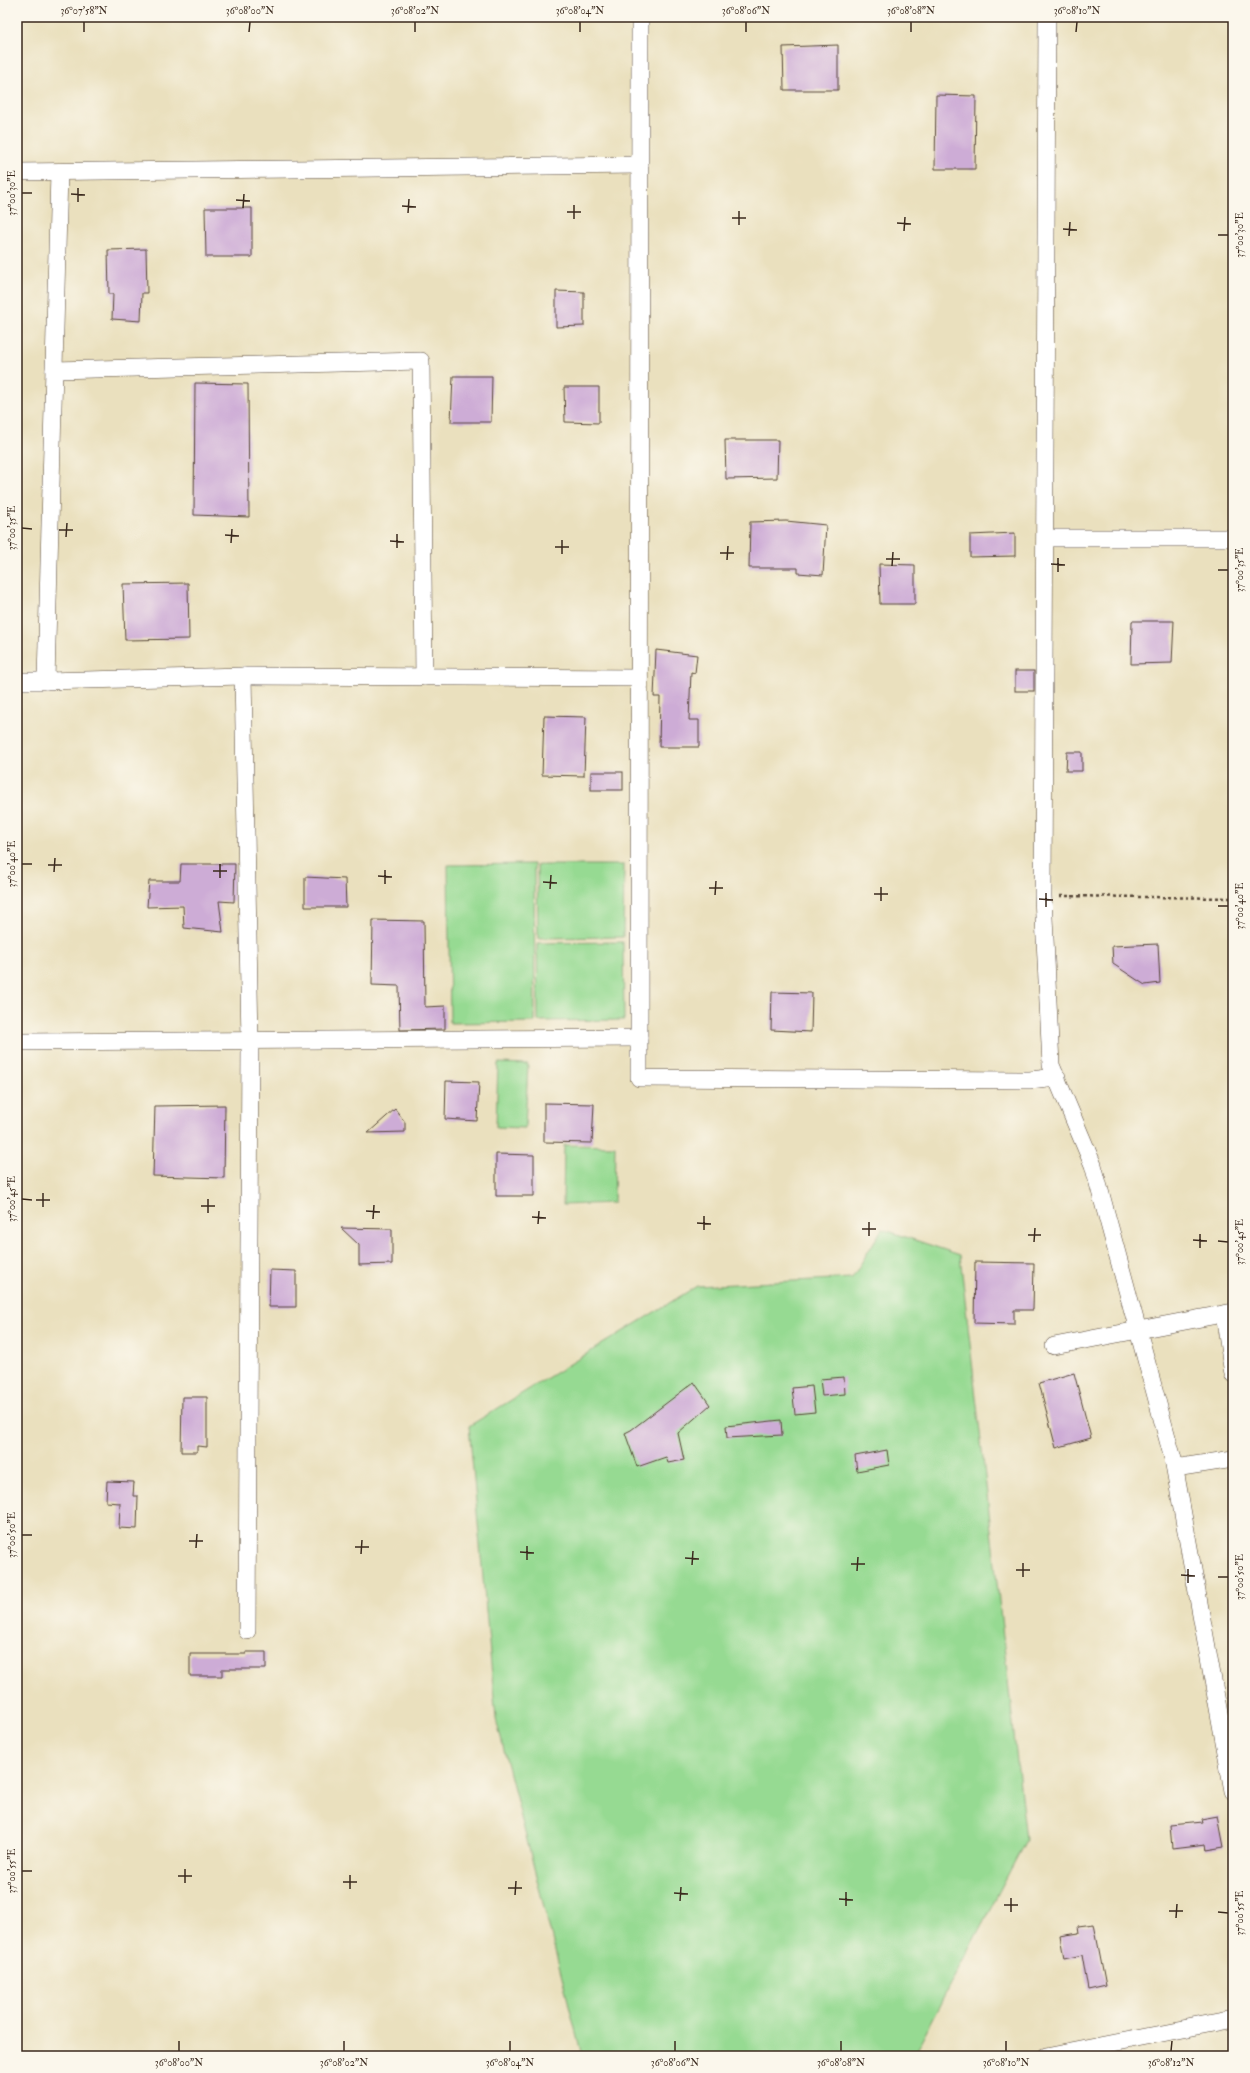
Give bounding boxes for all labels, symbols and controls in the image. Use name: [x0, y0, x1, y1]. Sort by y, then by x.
text: 36°07'58"N: [60, 5, 108, 17]
text: 36°08'00"N: [226, 5, 274, 17]
text: 36°08'02"N: [391, 5, 439, 17]
text: 36°08'04"N: [556, 5, 604, 17]
text: 36°08'06"N: [722, 5, 770, 17]
text: 36°08'08"N: [887, 5, 935, 17]
text: 36°08'10"N: [1054, 5, 1100, 17]
text: 37°00'30"E: [6, 170, 18, 216]
text: 37°00'30"E: [1234, 212, 1246, 258]
text: 37°00'35"E: [6, 506, 18, 550]
text: 37°00'35"E: [1234, 548, 1246, 592]
text: 37°00'40"E: [6, 841, 18, 887]
text: 37°00'40"E: [1234, 883, 1246, 929]
text: 37°00'45"E: [6, 1176, 18, 1222]
text: 37°00'45"E: [1234, 1219, 1246, 1265]
text: 37°00'50"E: [6, 1512, 18, 1558]
text: 37°00'50"E: [1234, 1554, 1246, 1600]
text: 37°00'55"E: [6, 1848, 18, 1894]
text: 37°00'55"E: [1234, 1890, 1246, 1936]
text: 36°08'00"N: [155, 2057, 203, 2069]
text: 36°08'02"N: [320, 2057, 368, 2069]
text: 36°08'04"N: [486, 2057, 534, 2069]
text: 36°08'06"N: [651, 2057, 699, 2069]
text: 36°08'08"N: [817, 2057, 865, 2069]
text: 36°08'10"N: [983, 2057, 1029, 2069]
text: 36°08'12"N: [1148, 2057, 1194, 2069]

